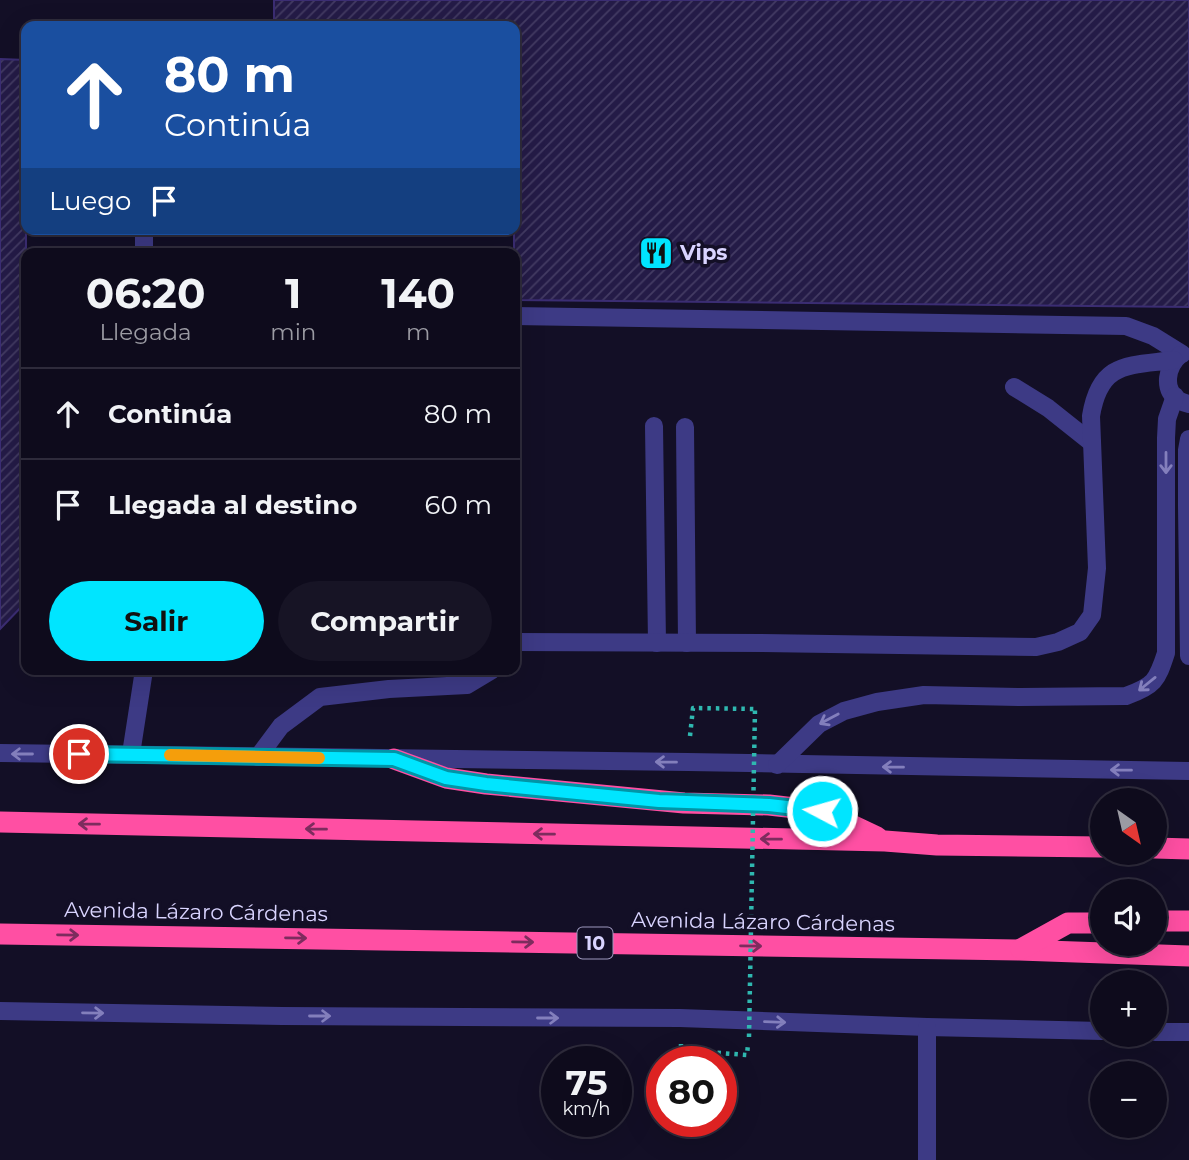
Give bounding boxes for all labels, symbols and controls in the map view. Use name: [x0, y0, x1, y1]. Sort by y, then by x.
text: 80 m: [164, 45, 295, 104]
icon: ahead: [49, 49, 140, 140]
text: Continúa: [164, 105, 311, 144]
icon: arrive: [145, 182, 183, 220]
text: Luego: [49, 185, 131, 217]
restaurant icon: Vips: [637, 234, 675, 272]
place label: Vips: [679, 240, 728, 265]
text: 06:20: [86, 267, 205, 319]
text: 1: [285, 267, 302, 319]
text: 140: [381, 267, 455, 319]
text: Llegada: [100, 318, 192, 346]
text: min: [270, 318, 316, 346]
text: m: [406, 318, 430, 346]
icon: ahead: [49, 395, 87, 433]
text: Continúa: [108, 398, 232, 430]
text: 80 m: [424, 398, 492, 430]
one-way arrow: [1159, 451, 1173, 474]
icon: arrive: [49, 486, 87, 524]
text: Llegada al destino: [108, 489, 357, 521]
text: 60 m: [425, 489, 492, 521]
button: Salir: [49, 581, 264, 661]
button: Compartir: [278, 581, 492, 661]
one-way arrow: [1138, 676, 1157, 691]
one-way arrow: [820, 712, 840, 726]
pin: [49, 724, 109, 784]
icon: arrive: [60, 735, 98, 773]
one-way arrow: [11, 747, 34, 760]
one-way arrow: [655, 755, 678, 769]
one-way arrow: [882, 760, 905, 773]
one-way arrow: [1110, 763, 1133, 777]
position arrow: [785, 774, 859, 848]
north arrow: [1090, 788, 1167, 864]
map controls: [1090, 788, 1167, 1138]
one-way arrow: [78, 817, 101, 830]
one-way arrow: [305, 822, 328, 835]
one-way arrow: [532, 827, 555, 840]
one-way arrow: [760, 832, 783, 845]
button: sound: [1090, 879, 1167, 956]
street label: Avenida Lázaro Cárdenas: [64, 897, 328, 926]
street label: Avenida Lázaro Cárdenas: [631, 907, 895, 936]
one-way arrow: [56, 928, 79, 942]
road number: 10: [578, 928, 612, 959]
one-way arrow: [284, 932, 307, 945]
one-way arrow: [511, 935, 534, 949]
one-way arrow: [739, 939, 762, 953]
button: +: [1090, 970, 1167, 1047]
one-way arrow: [81, 1006, 104, 1020]
one-way arrow: [308, 1009, 331, 1023]
one-way arrow: [536, 1011, 559, 1025]
one-way arrow: [763, 1015, 786, 1028]
speed limit sign: 80: [646, 1046, 737, 1137]
text: 75: [566, 1061, 607, 1104]
button: −: [1090, 1061, 1167, 1138]
text: km/h: [562, 1098, 611, 1120]

